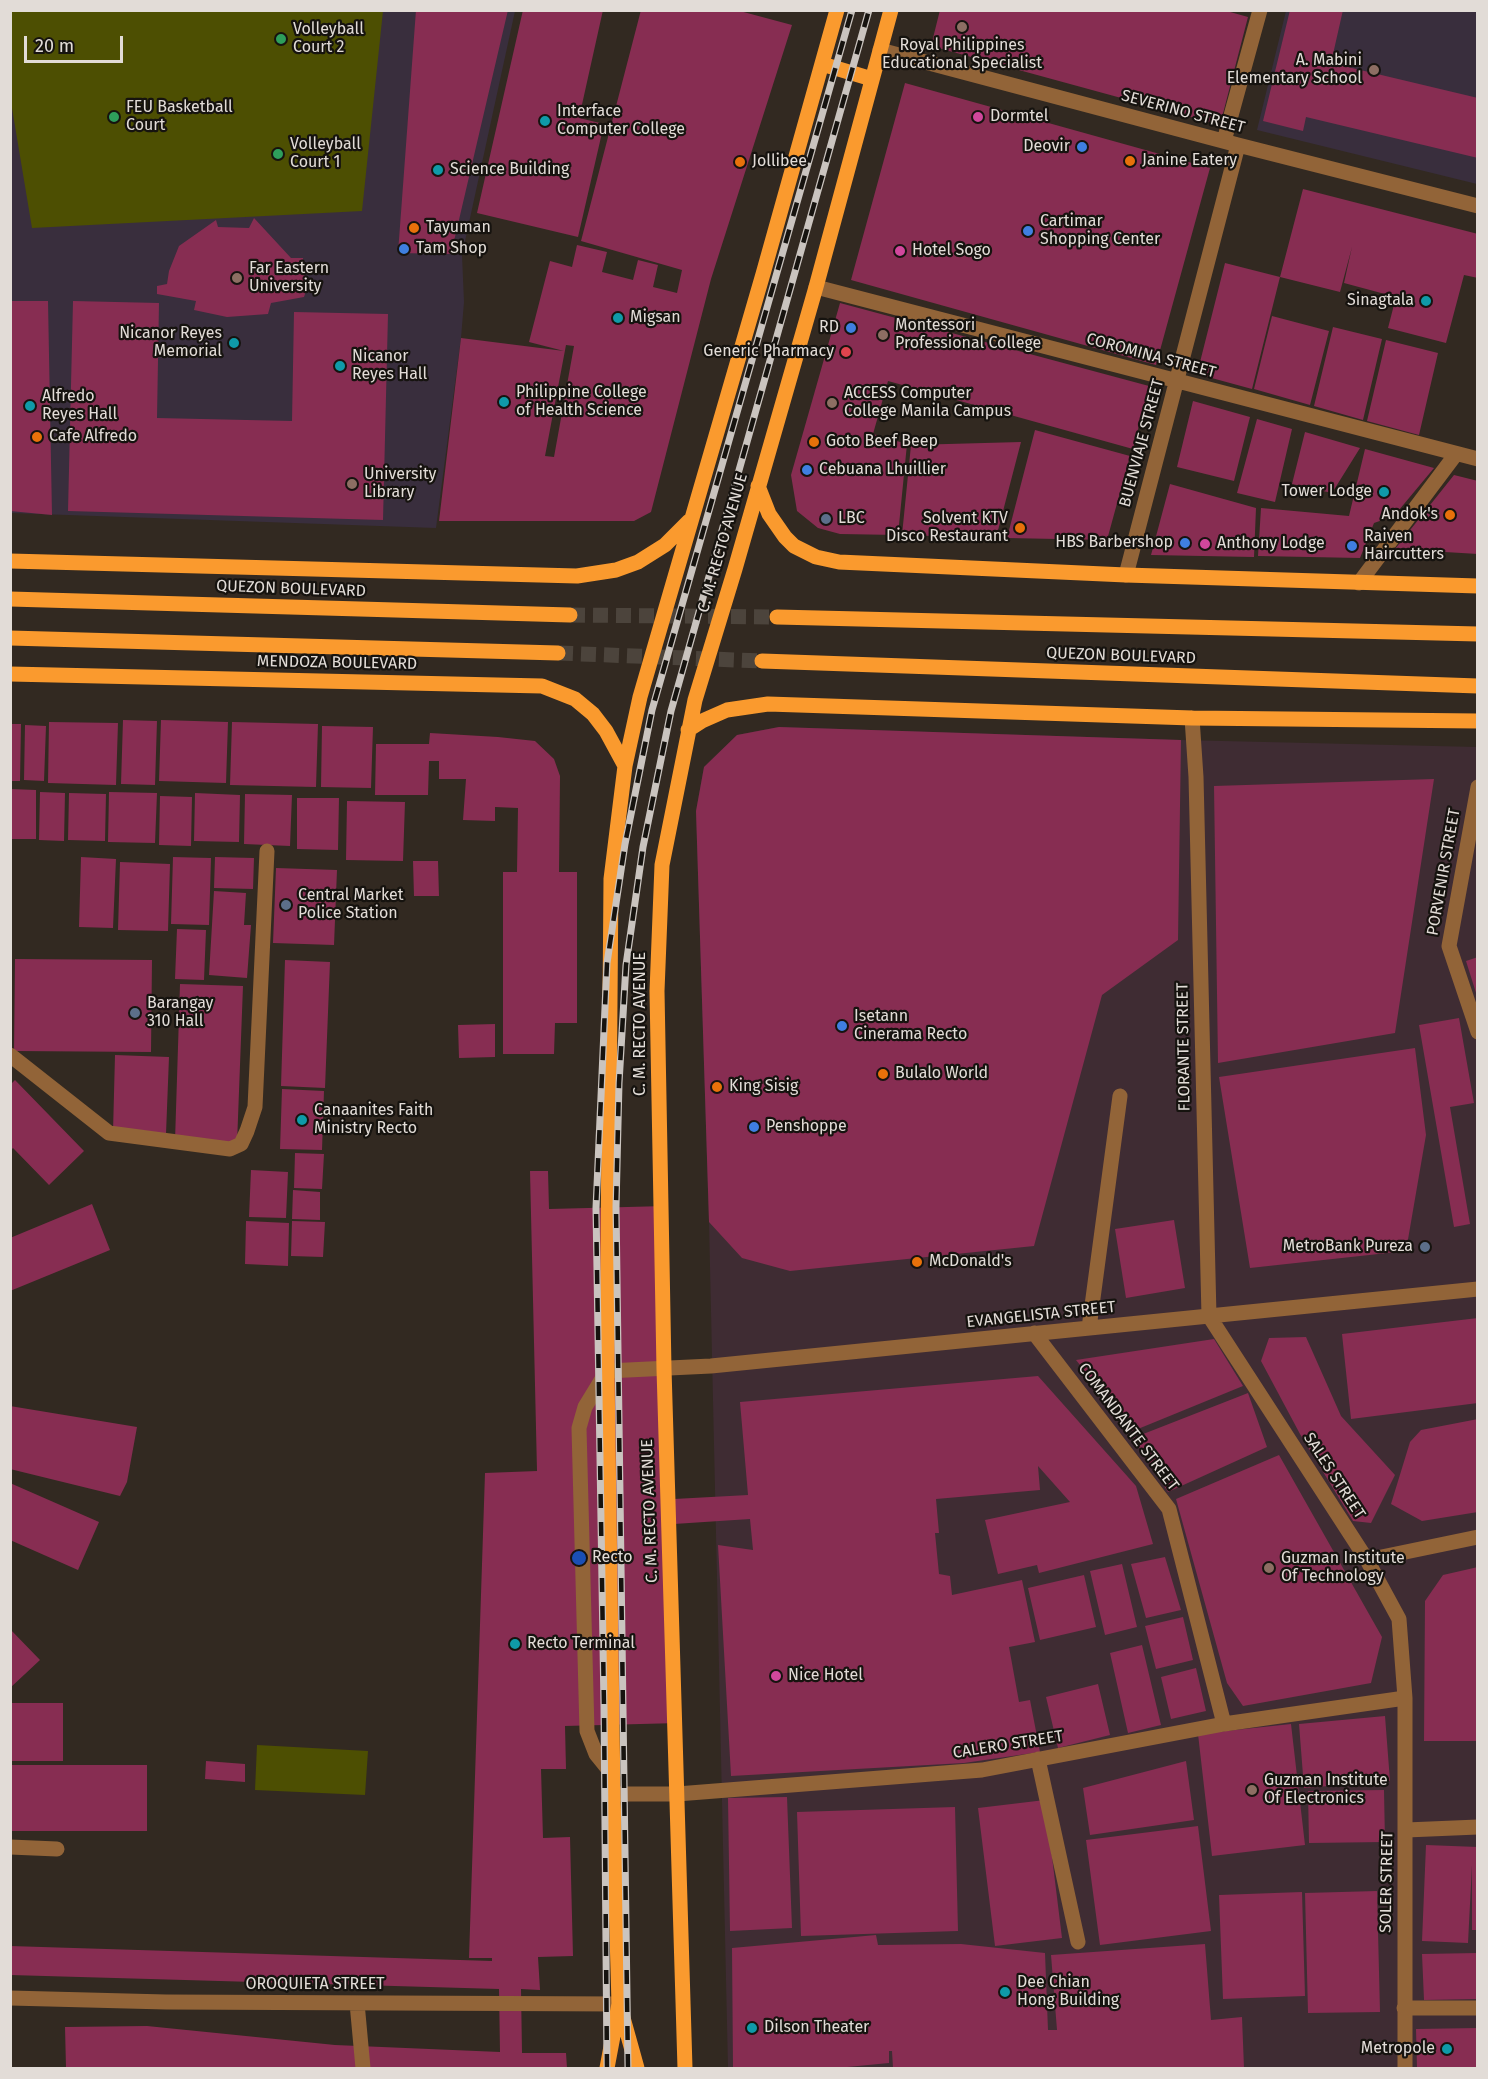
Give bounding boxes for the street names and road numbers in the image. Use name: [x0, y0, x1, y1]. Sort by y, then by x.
street label: SEVERINO STREET: [1119, 86, 1247, 138]
street label: COROMINA STREET: [1084, 329, 1218, 383]
street label: BUENVIAJE STREET: [1116, 377, 1168, 509]
street label: C. M. RECTO AVENUE: [694, 471, 752, 615]
street label: QUEZON BOULEVARD: [216, 577, 366, 601]
street label: QUEZON BOULEVARD: [1046, 644, 1196, 668]
street label: MENDOZA BOULEVARD: [257, 652, 417, 674]
street label: PORVENIR STREET: [1423, 807, 1465, 937]
street label: C. M. RECTO AVENUE: [631, 952, 651, 1096]
street label: FLORANTE STREET: [1173, 982, 1195, 1112]
street label: EVANGELISTA STREET: [966, 1298, 1116, 1332]
street label: COMANDANTE STREET: [1074, 1359, 1182, 1495]
street label: SALES STREET: [1299, 1429, 1369, 1523]
street label: C. M. RECTO AVENUE: [638, 1439, 662, 1583]
street label: CALERO STREET: [952, 1727, 1064, 1763]
street label: SOLER STREET: [1377, 1831, 1397, 1933]
street label: OROQUIETA STREET: [245, 1975, 385, 1995]

